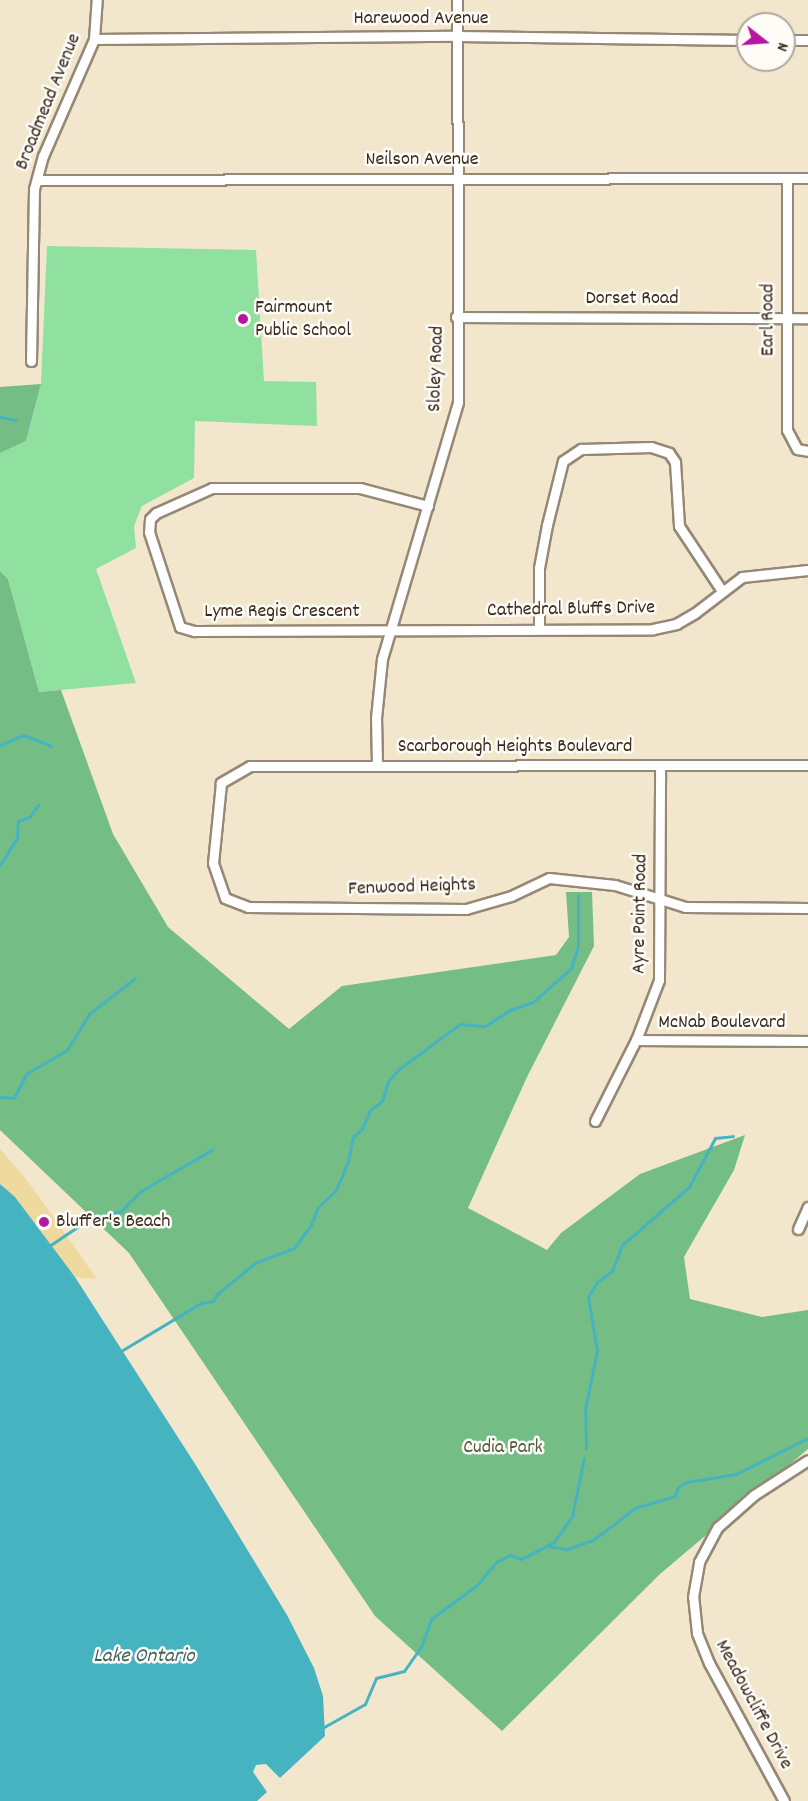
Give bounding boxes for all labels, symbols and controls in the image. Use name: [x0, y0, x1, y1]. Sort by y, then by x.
street label: Harewood Avenue: [353, 7, 489, 31]
north arrow: [736, 12, 796, 72]
street label: Broadmead Avenue: [11, 30, 87, 174]
text: N: [770, 40, 794, 54]
street label: Neilson Avenue: [366, 148, 478, 172]
street label: Earl Road: [757, 284, 781, 356]
street label: Dorset Road: [585, 287, 679, 311]
place label: Fairmount Public School: [255, 296, 351, 343]
marker: Fairmount Public School: [236, 312, 250, 326]
street label: Sloley Road: [424, 326, 450, 412]
street label: Cathedral Bluffs Drive: [487, 597, 655, 623]
street label: Lyme Regis Crescent: [204, 600, 360, 624]
street label: Scarborough Heights Boulevard: [398, 735, 632, 759]
street label: Ayre Point Road: [628, 854, 654, 974]
street label: Fenwood Heights: [348, 874, 476, 902]
street label: McNab Boulevard: [658, 1011, 786, 1035]
place label: Bluffer's Beach: [56, 1210, 170, 1234]
marker: Bluffer's Beach: [37, 1215, 51, 1229]
park label: Cudia Park: [463, 1436, 543, 1460]
street label: Meadowcliffe Drive: [709, 1636, 797, 1774]
water label: Lake Ontario: [93, 1644, 195, 1670]

